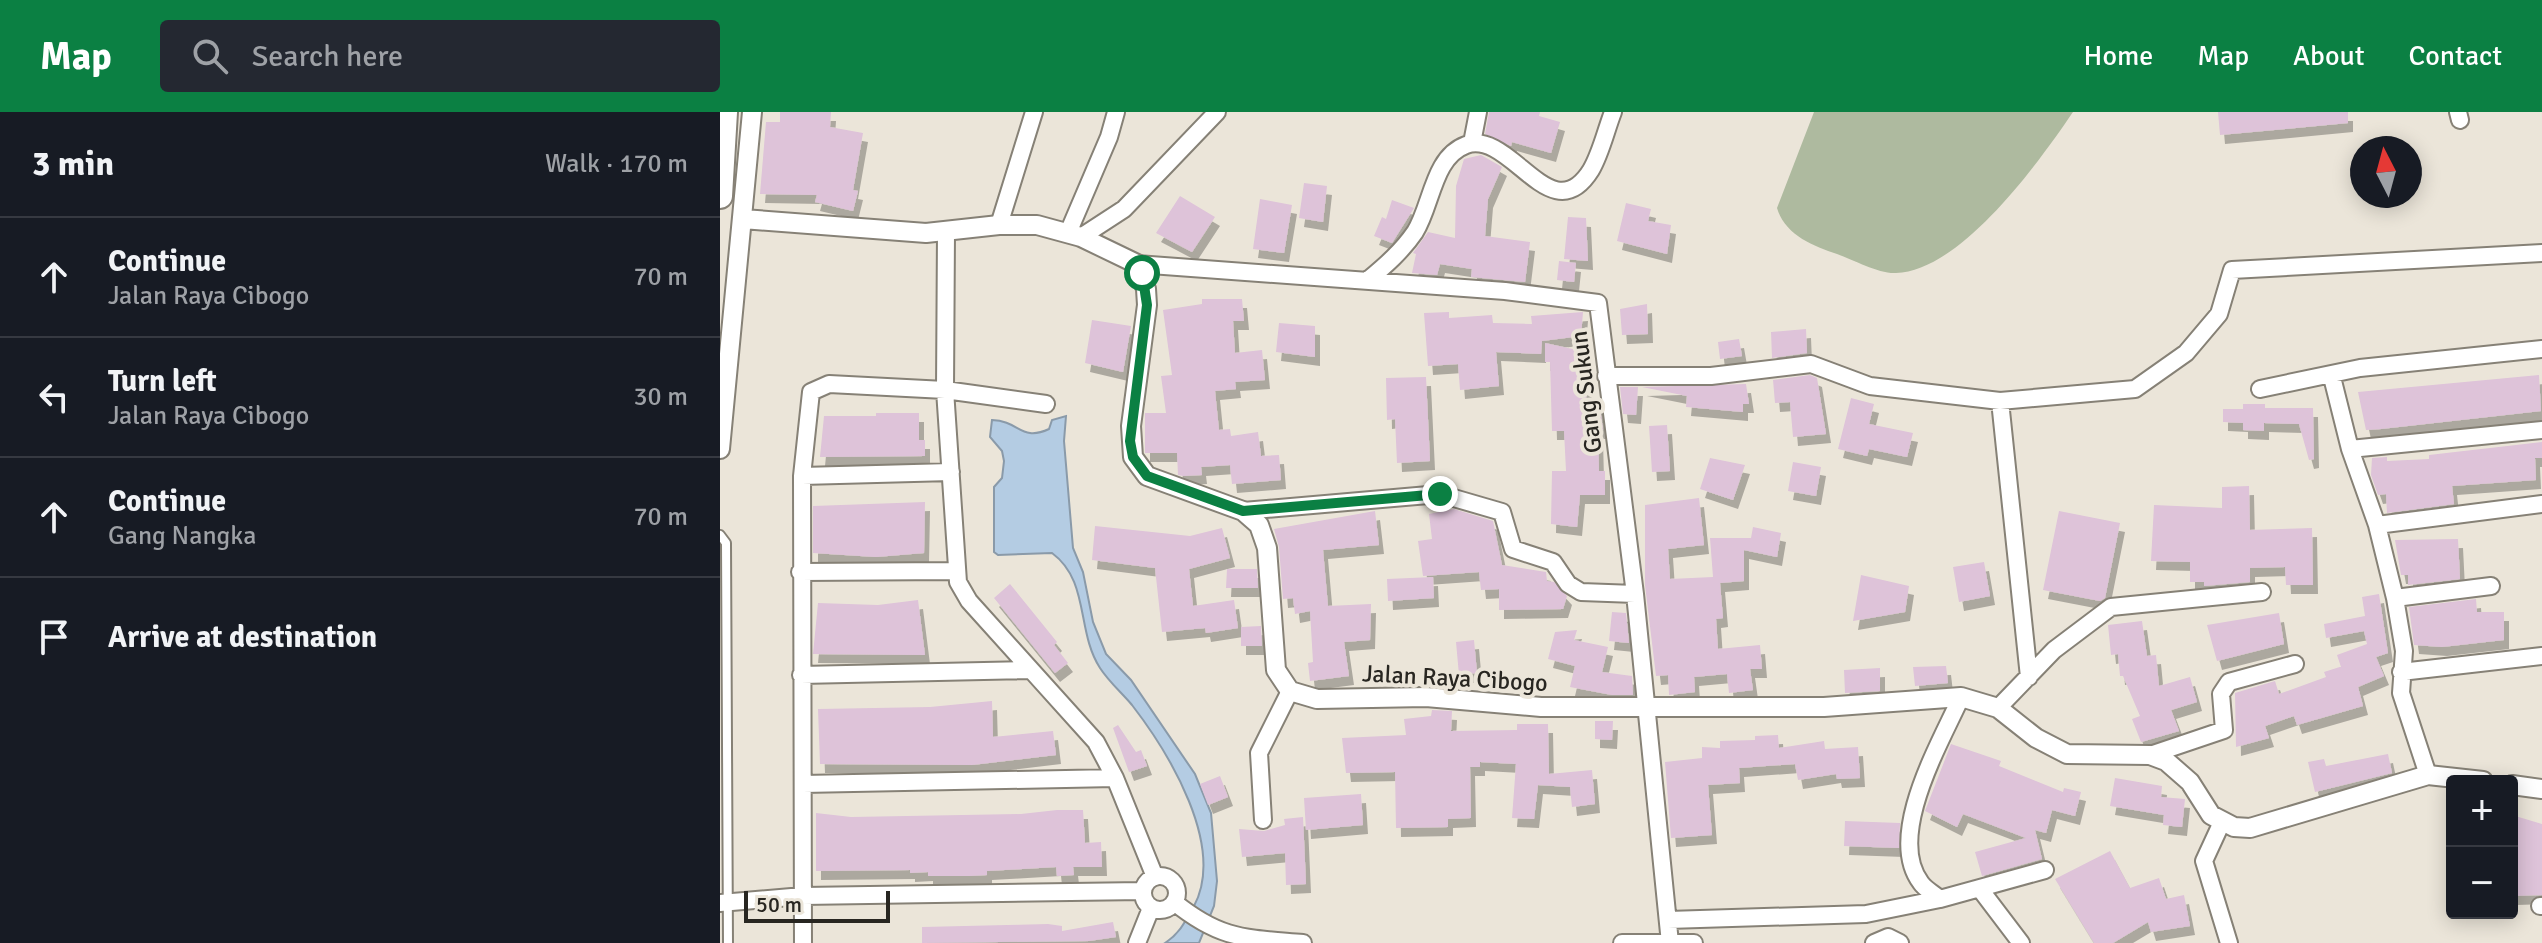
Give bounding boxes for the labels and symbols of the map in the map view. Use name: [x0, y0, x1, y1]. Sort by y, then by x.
north arrow: [2350, 136, 2422, 208]
route start: [1124, 255, 1160, 291]
street label: Gang Sukun: [1564, 329, 1608, 455]
route end: [1422, 476, 1458, 512]
street label: Jalan Raya Cibogo: [1361, 658, 1549, 698]
scale bar: [744, 887, 890, 923]

